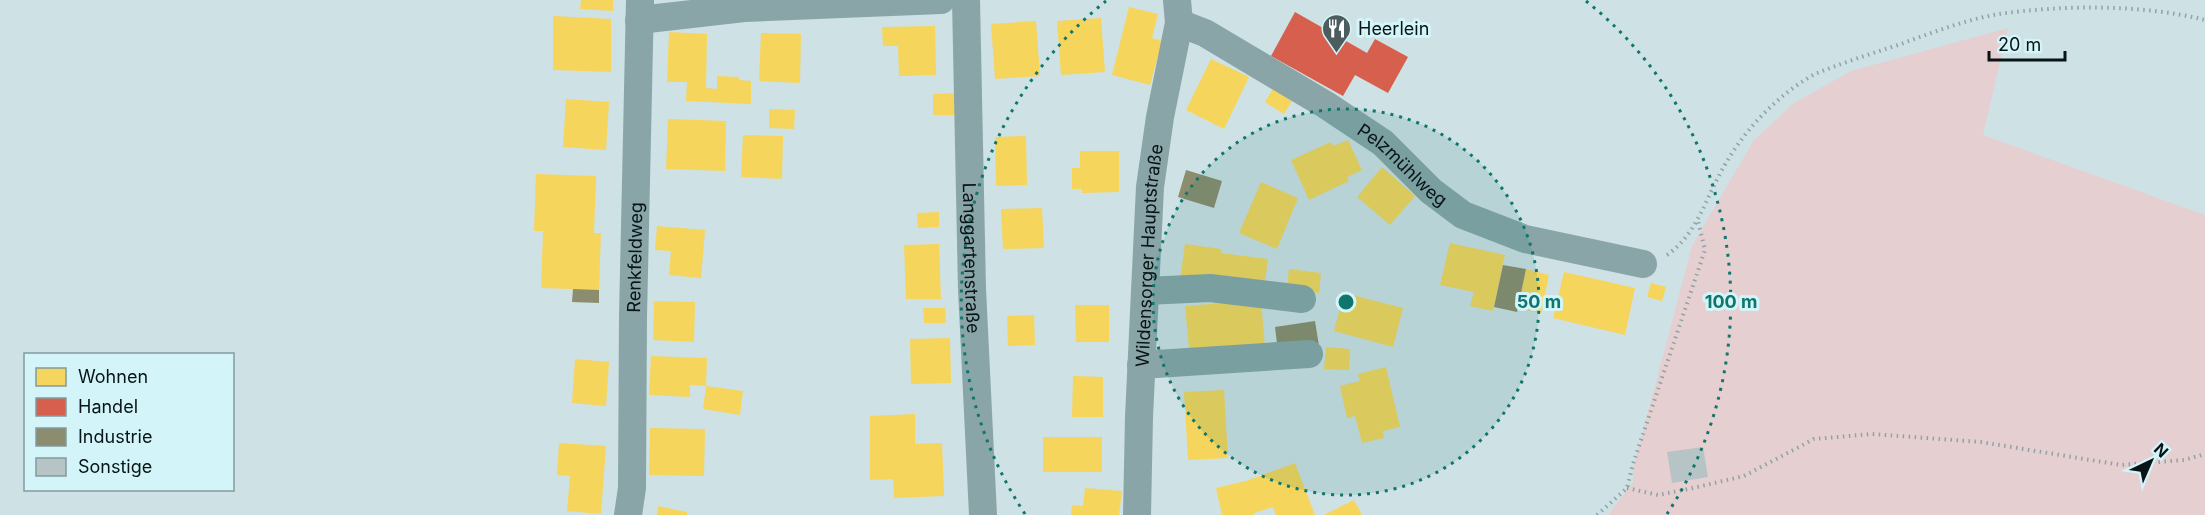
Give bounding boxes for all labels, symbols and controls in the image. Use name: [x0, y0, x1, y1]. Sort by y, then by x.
restaurant icon: Heerlein: [1321, 12, 1353, 54]
place label: Heerlein: [1358, 18, 1429, 39]
scale bar: [1989, 24, 2066, 62]
text: 20 m: [1998, 34, 2041, 55]
street label: Pelzmühlweg: [1354, 119, 1452, 210]
street label: Wildensorger Hauptstraße: [1131, 142, 1167, 367]
street label: Langgartenstraße: [959, 182, 985, 334]
street label: Renkfeldweg: [623, 202, 646, 313]
text: 50 m: [1517, 291, 1561, 312]
text: 100 m: [1705, 291, 1757, 312]
centre of rings: [1336, 292, 1356, 312]
legend: [24, 353, 234, 491]
text: Wohnen: [78, 366, 148, 387]
text: Handel: [78, 396, 138, 417]
text: Industrie: [78, 426, 152, 447]
north arrow: [2121, 431, 2181, 491]
text: N: [2150, 439, 2173, 462]
text: Sonstige: [78, 456, 152, 477]

